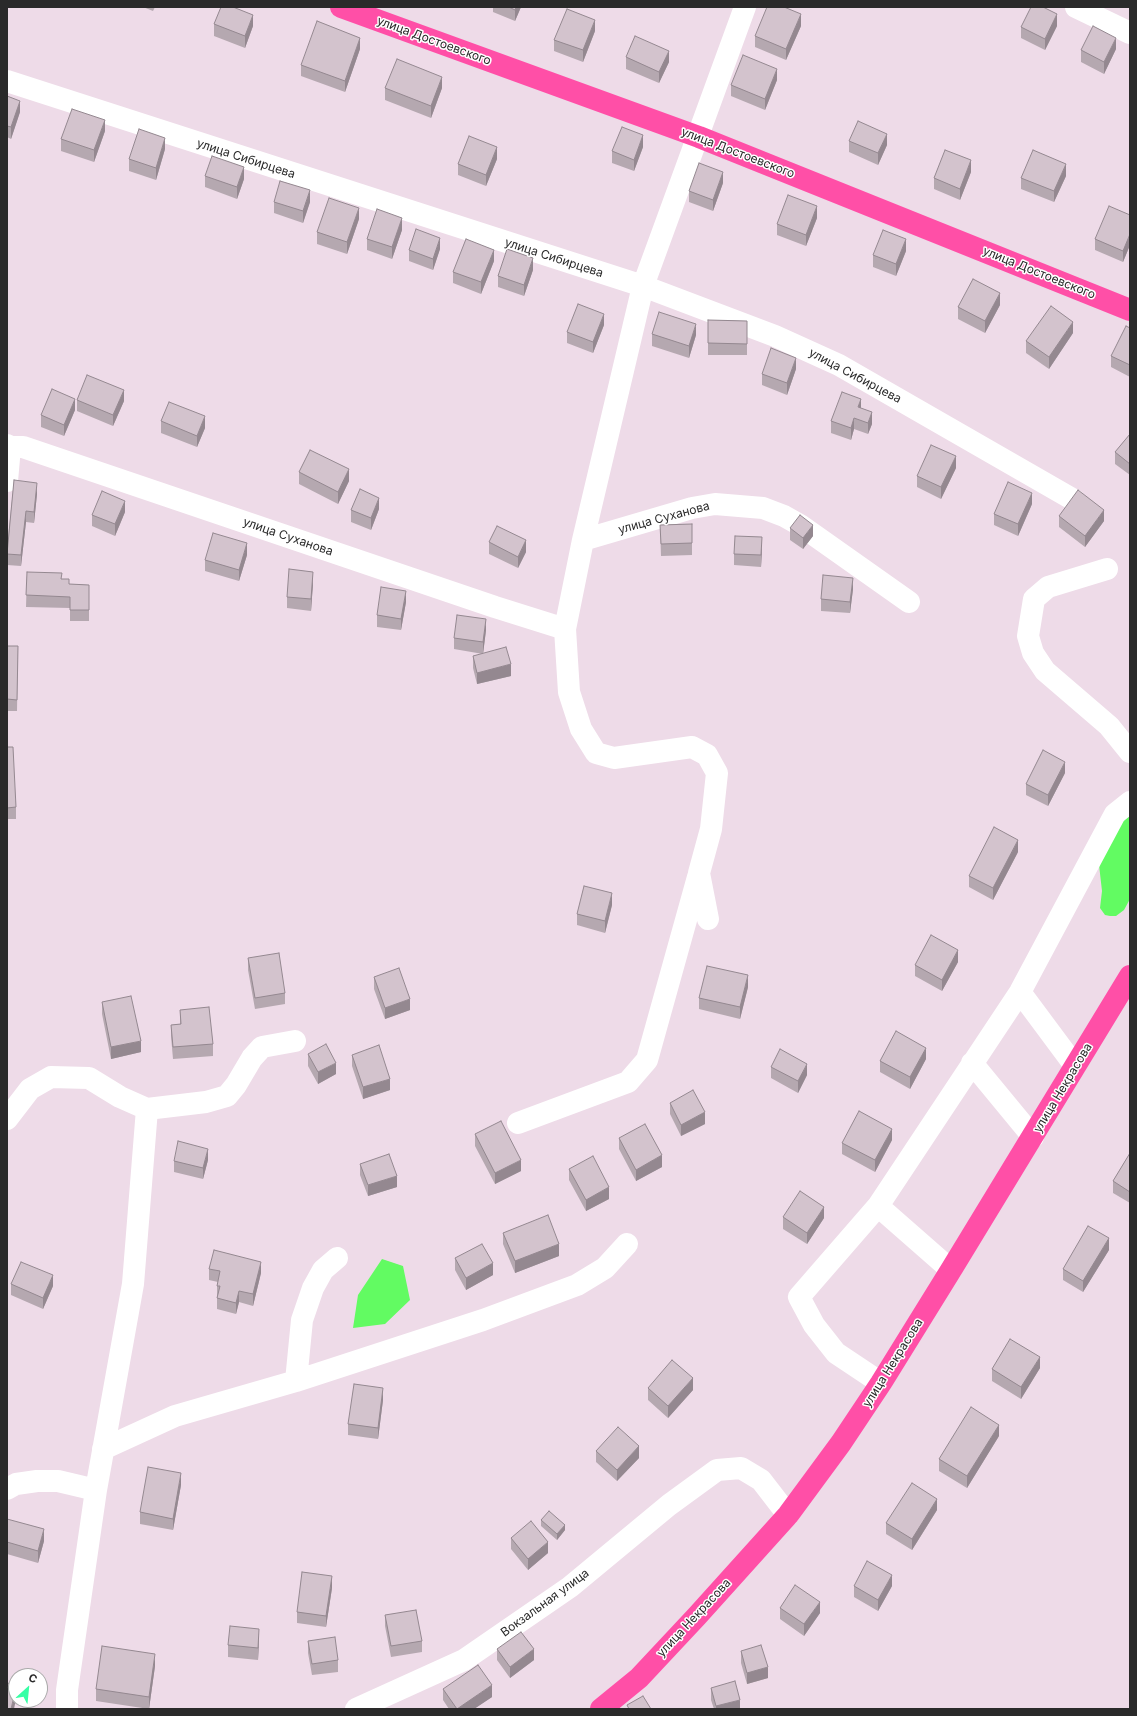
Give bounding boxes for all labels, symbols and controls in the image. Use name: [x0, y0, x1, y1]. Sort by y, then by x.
street label: улица Достоевского: [375, 14, 493, 68]
street label: улица Достоевского: [679, 125, 797, 181]
street label: улица Сибирцева: [195, 136, 297, 182]
street label: улица Сибирцева: [503, 235, 605, 281]
street label: улица Достоевского: [981, 244, 1097, 302]
street label: улица Сибирцева: [806, 346, 904, 406]
street label: улица Суханова: [617, 499, 711, 537]
street label: улица Суханова: [241, 515, 335, 559]
street label: улица Некрасова: [1031, 1041, 1095, 1135]
street label: улица Некрасова: [860, 1316, 926, 1410]
street label: Вокзальная улица: [498, 1566, 592, 1640]
street label: улица Некрасова: [654, 1576, 734, 1660]
north arrow: [8, 1668, 48, 1708]
text: С: [26, 1670, 40, 1686]

